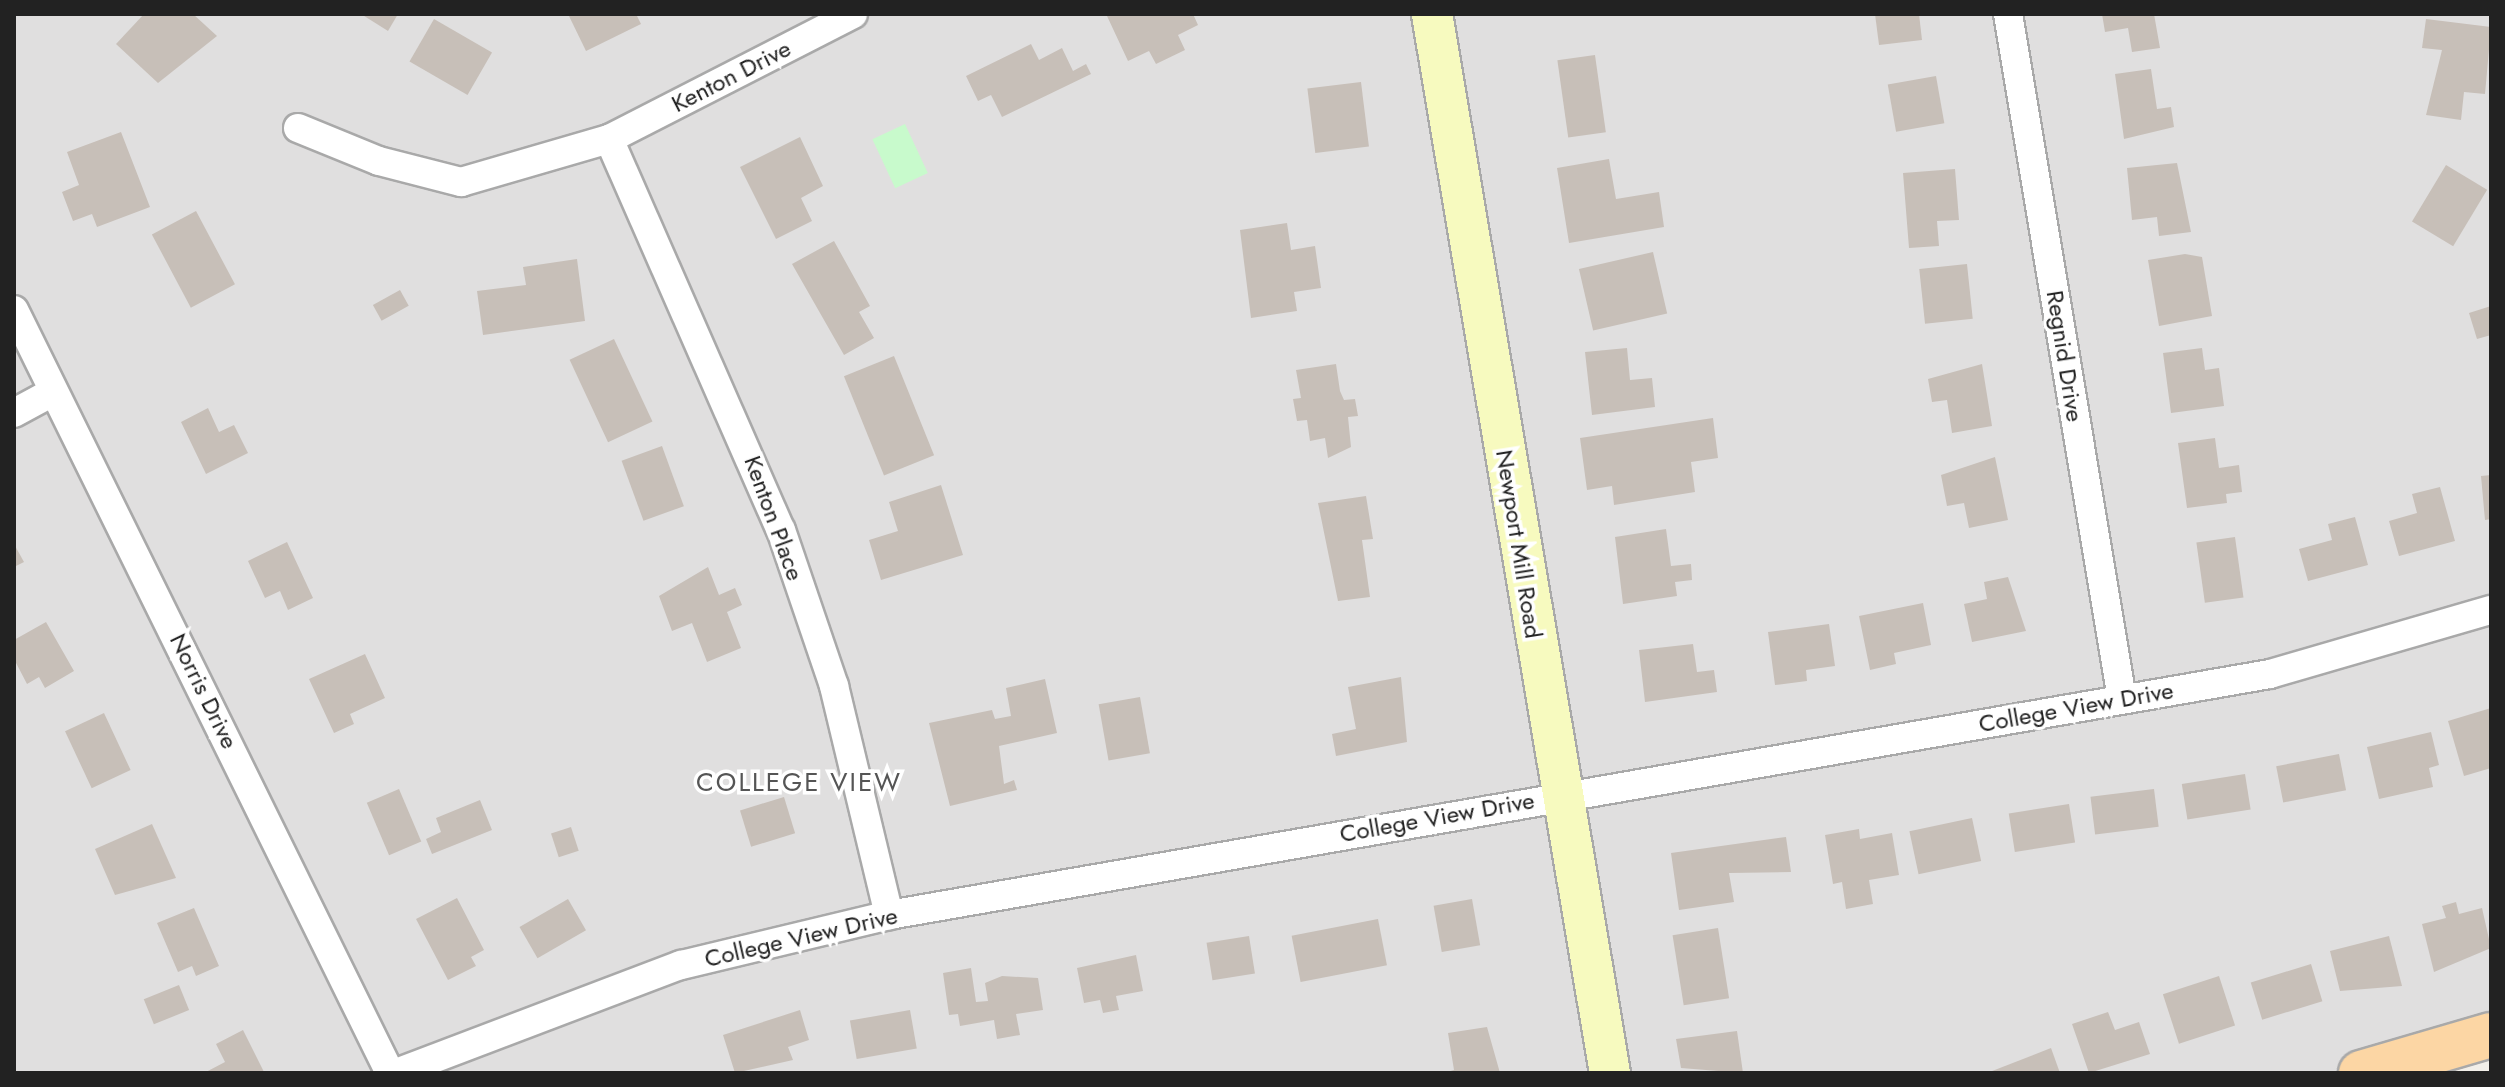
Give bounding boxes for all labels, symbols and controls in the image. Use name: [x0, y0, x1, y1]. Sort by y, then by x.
street label: Kenton Drive: [667, 34, 795, 118]
street label: Regnid Drive: [2040, 288, 2090, 424]
street label: Newport Mill Road: [1490, 448, 1548, 640]
street label: Kenton Place: [738, 452, 810, 584]
street label: Norris Drive: [164, 629, 244, 753]
street label: College View Drive: [1976, 676, 2176, 738]
district label: COLLEGE VIEW: [696, 767, 902, 799]
street label: College View Drive: [1337, 786, 1537, 848]
street label: College View Drive: [702, 901, 900, 973]

